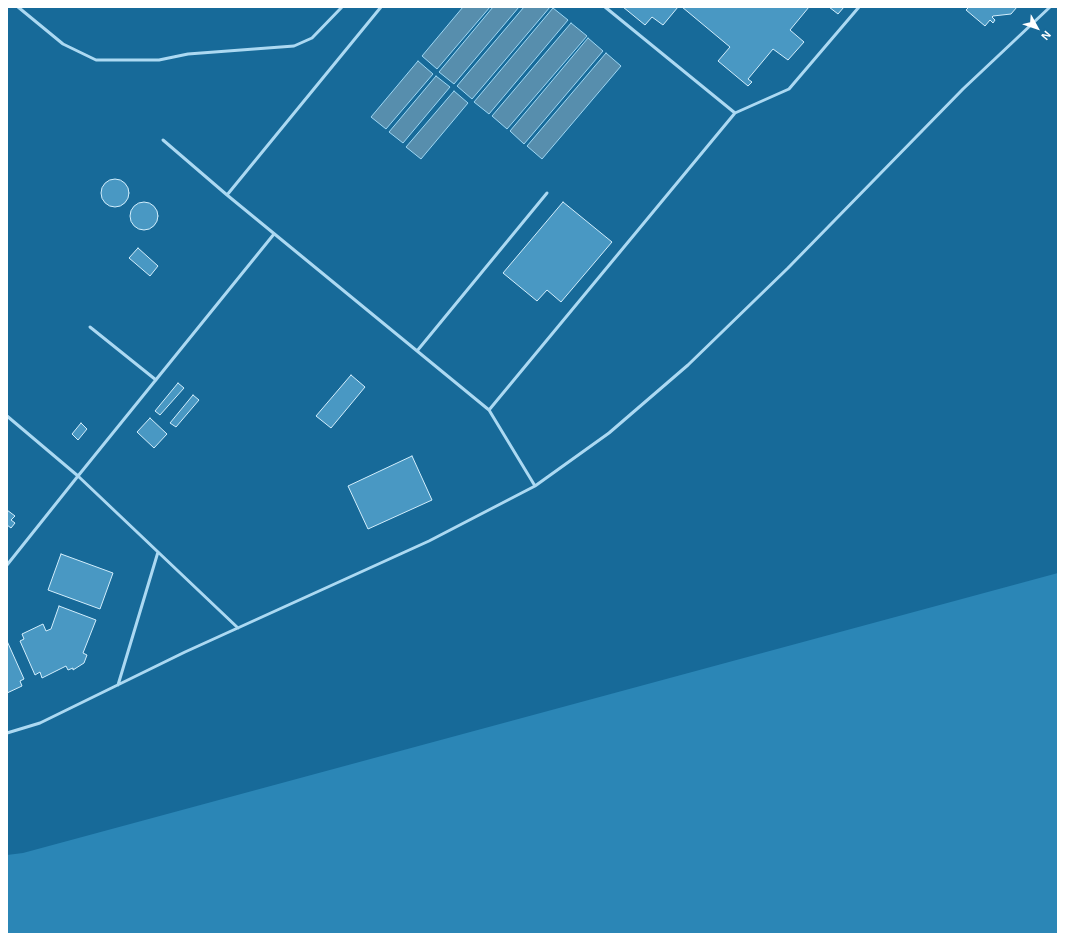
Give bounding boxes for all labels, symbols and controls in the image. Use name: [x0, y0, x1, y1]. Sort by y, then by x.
north arrow: [1017, 8, 1057, 48]
text: N: [1039, 29, 1053, 43]

